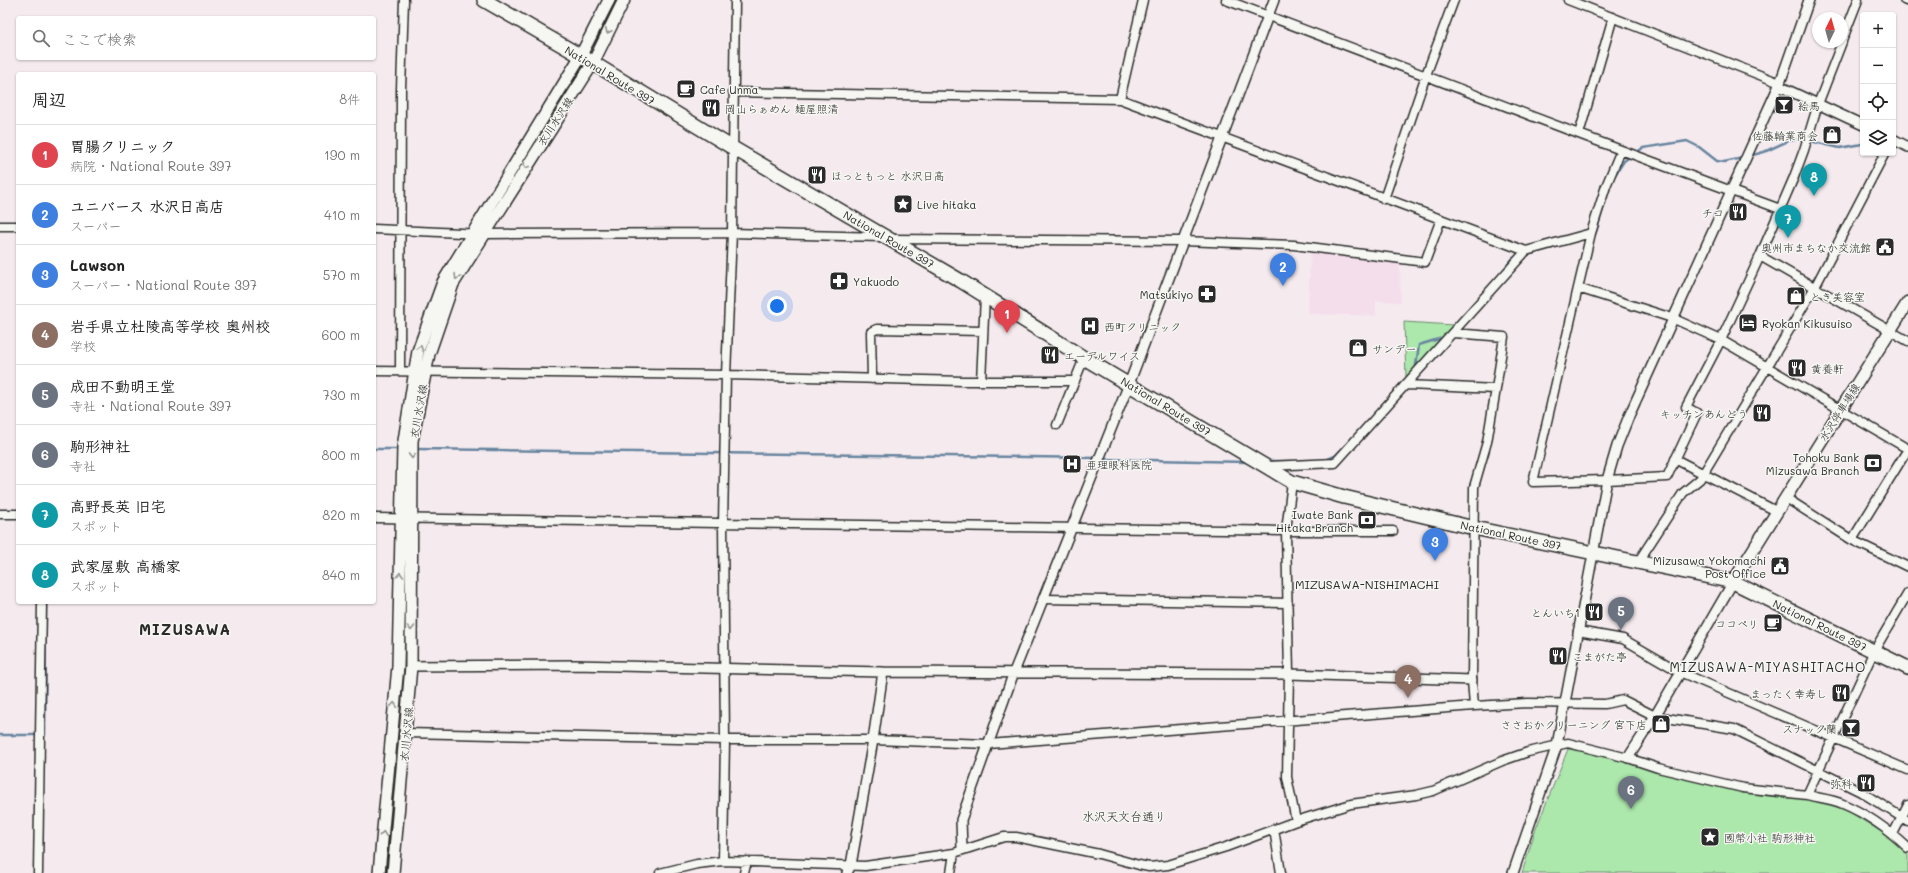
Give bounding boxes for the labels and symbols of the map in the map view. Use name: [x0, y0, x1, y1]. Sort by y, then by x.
north arrow: [1812, 12, 1848, 48]
one-way arrow: [605, 27, 613, 35]
street label: National Route 397: [562, 42, 658, 108]
cafe icon: Cafe Unma: [675, 78, 697, 100]
place label: Cafe Unma: [700, 82, 759, 97]
street label: 衣川水沢線: [534, 94, 576, 148]
bar icon: 絵馬: [1773, 94, 1795, 116]
restaurant icon: 岡山らぁめん 麺屋照清: [700, 97, 722, 119]
place label: 絵馬: [1798, 98, 1820, 113]
place label: 岡山らぁめん 麺屋照清: [725, 101, 839, 116]
shop icon: 佐藤輪業商会: [1821, 124, 1843, 146]
place label: 佐藤輪業商会: [1752, 128, 1818, 143]
one-way arrow: [524, 162, 531, 169]
pin: 8: [1801, 163, 1827, 196]
restaurant icon: ほっともっと 水沢日高: [806, 164, 828, 186]
place label: ほっともっと 水沢日高: [831, 168, 945, 183]
place icon: Live hitaka: [892, 193, 914, 215]
place label: Live hitaka: [917, 197, 976, 212]
restaurant icon: チコ: [1727, 201, 1749, 223]
place label: チコ: [1702, 205, 1724, 220]
pin: 7: [1775, 205, 1801, 238]
street label: National Route 397: [841, 207, 937, 271]
public building icon: 奥州市まちなか交流館: [1874, 236, 1896, 258]
place label: 奥州市まちなか交流館: [1761, 240, 1871, 255]
pin: 2: [1270, 253, 1296, 286]
pharmacy icon: Yakuodo: [828, 270, 850, 292]
one-way arrow: [455, 273, 462, 280]
place label: Yakuodo: [853, 274, 899, 289]
pharmacy icon: Matsukiyo: [1196, 283, 1218, 305]
shop icon: とき美容室: [1785, 285, 1807, 307]
place label: Matsukiyo: [1140, 287, 1193, 302]
place label: とき美容室: [1810, 289, 1865, 304]
your location: [767, 296, 787, 316]
pin: 1: [994, 300, 1020, 333]
hotel icon: Ryokan Kikusuiso: [1737, 312, 1759, 334]
hospital icon: 西町クリニック: [1079, 315, 1101, 337]
place label: Ryokan Kikusuiso: [1762, 316, 1853, 331]
place label: 西町クリニック: [1104, 319, 1181, 334]
shop icon: サンデー: [1347, 337, 1369, 359]
place label: サンデー: [1372, 341, 1416, 356]
restaurant icon: エーデルワイス: [1039, 344, 1061, 366]
one-way arrow: [415, 345, 424, 352]
place label: エーデルワイス: [1064, 348, 1140, 363]
restaurant icon: 黄養軒: [1786, 357, 1808, 379]
place label: 黄養軒: [1811, 361, 1844, 376]
street label: National Route 397: [1118, 373, 1214, 439]
street label: 水沢停車場線: [1815, 380, 1863, 444]
street label: 衣川水沢線: [406, 383, 430, 439]
restaurant icon: キッチンあんどう: [1751, 402, 1773, 424]
place label: キッチンあんどう: [1660, 406, 1748, 421]
place label: Tohoku Bank Mizusawa Branch: [1766, 450, 1859, 478]
bank icon: Tohoku Bank Mizusawa Branch: [1862, 452, 1884, 474]
one-way arrow: [408, 453, 416, 459]
hospital icon: 亜理眼科医院: [1061, 453, 1083, 475]
place label: 亜理眼科医院: [1086, 457, 1152, 472]
place label: Iwate Bank Hitaka Branch: [1276, 507, 1353, 535]
bank icon: Iwate Bank Hitaka Branch: [1356, 509, 1378, 531]
street label: National Route 397: [1459, 517, 1563, 553]
pin: 3: [1422, 528, 1448, 561]
place label: Mizusawa Yokomachi Post Office: [1653, 553, 1766, 581]
public building icon: Mizusawa Yokomachi Post Office: [1769, 555, 1791, 577]
one-way arrow: [396, 572, 404, 578]
district label: MIZUSAWA-NISHIMACHI: [1295, 576, 1439, 592]
street label: National Route 397: [1771, 596, 1869, 654]
pin: 5: [1608, 597, 1634, 630]
restaurant icon: とんいち1: [1583, 601, 1605, 623]
place label: とんいち1: [1531, 605, 1580, 620]
cafe icon: ココペリ: [1762, 612, 1784, 634]
place label: ココペリ: [1715, 616, 1759, 631]
district label: MIZUSAWA: [139, 619, 231, 639]
one-way arrow: [407, 625, 415, 631]
restaurant icon: こまがた亭: [1547, 645, 1569, 667]
place label: こまがた亭: [1572, 649, 1627, 664]
district label: MIZUSAWA-MIYASHITACHO: [1670, 658, 1866, 675]
pin: 4: [1395, 665, 1421, 698]
restaurant icon: まったく幸寿し: [1830, 682, 1852, 704]
place label: まったく幸寿し: [1750, 686, 1827, 701]
one-way arrow: [390, 702, 399, 708]
street label: 衣川水沢線: [396, 706, 416, 762]
shop icon: ささおかクリーニング 宮下店: [1650, 713, 1672, 735]
place label: ささおかクリーニング 宮下店: [1500, 717, 1647, 732]
bar icon: スナック蘭: [1840, 717, 1862, 739]
place label: スナック蘭: [1782, 721, 1837, 736]
restaurant icon: 弥科: [1855, 772, 1877, 794]
pin: 6: [1618, 776, 1644, 809]
place label: 弥科: [1830, 776, 1852, 791]
district label: 水沢天文台通り: [1082, 808, 1166, 824]
place icon: 國幣小社 駒形神社: [1699, 826, 1721, 848]
place label: 國幣小社 駒形神社: [1724, 830, 1816, 845]
one-way arrow: [379, 831, 388, 837]

